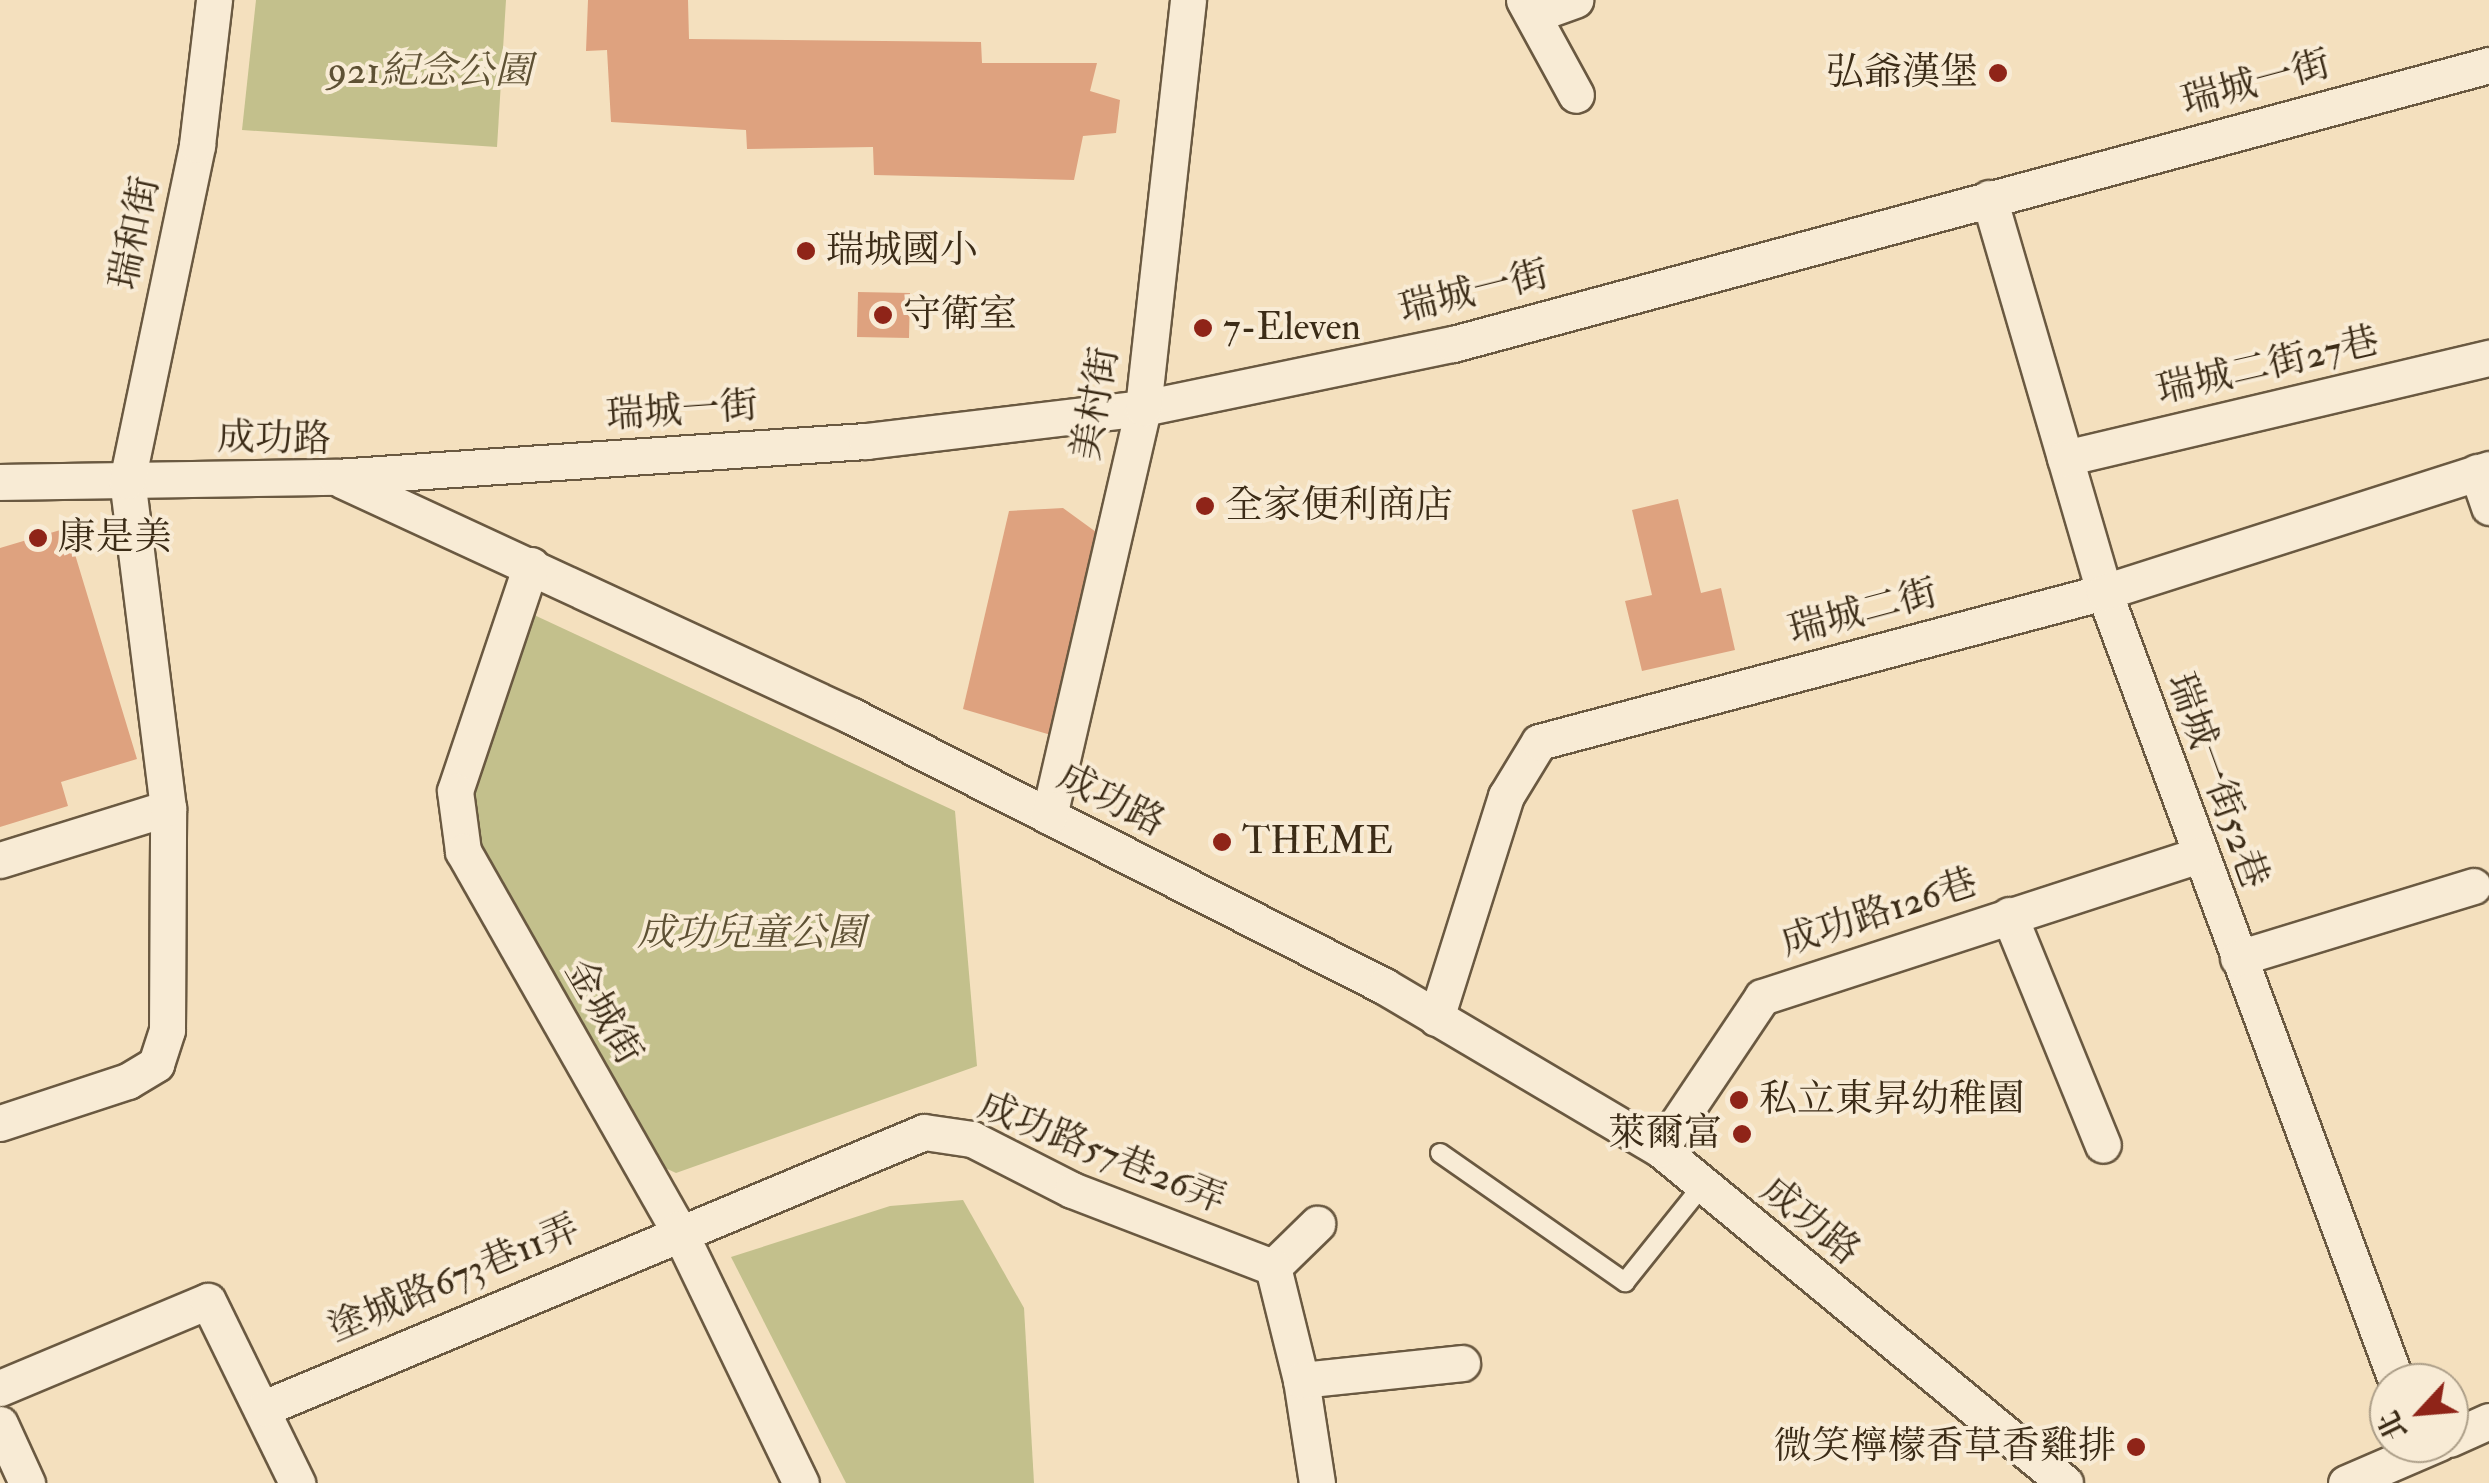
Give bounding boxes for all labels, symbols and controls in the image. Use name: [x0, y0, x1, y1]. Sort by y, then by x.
street label: 瑞城一街: [2177, 41, 2335, 125]
park label: 921紀念公園: [328, 49, 532, 95]
place label: 弘爺漢堡: [1826, 50, 1978, 96]
marker: 弘爺漢堡: [1987, 62, 2009, 84]
street label: 瑞和街: [101, 173, 169, 293]
place label: 瑞城國小: [826, 228, 978, 274]
marker: 瑞城國小: [795, 240, 817, 262]
street label: 瑞城一街: [1395, 251, 1553, 333]
place label: 守衛室: [903, 292, 1017, 338]
marker: 守衛室: [872, 304, 894, 326]
place label: 7-Eleven: [1223, 305, 1361, 351]
marker: 7-Eleven: [1192, 317, 1214, 339]
street label: 瑞城二街27巷: [2152, 318, 2384, 414]
street label: 美村街: [1064, 344, 1128, 464]
street label: 瑞城一街: [605, 383, 759, 439]
street label: 成功路: [217, 415, 331, 463]
place label: 全家便利商店: [1225, 483, 1453, 529]
marker: 全家便利商店: [1194, 495, 1216, 517]
place label: 康是美: [58, 515, 172, 561]
marker: 康是美: [27, 527, 49, 549]
street label: 瑞城二街: [1784, 570, 1942, 654]
street label: 瑞城一街52巷: [2157, 667, 2277, 895]
street label: 成功路: [1050, 754, 1172, 846]
place label: THEME: [1242, 819, 1393, 865]
marker: THEME: [1211, 831, 1233, 853]
street label: 成功路126巷: [1775, 860, 1983, 966]
park label: 成功兒童公園: [637, 911, 865, 957]
street label: 金城街: [555, 951, 651, 1073]
place label: 私立東昇幼稚園: [1759, 1077, 2025, 1123]
street label: 成功路57巷26弄: [972, 1083, 1232, 1223]
marker: 私立東昇幼稚園: [1728, 1089, 1750, 1111]
place label: 萊爾富: [1608, 1111, 1722, 1157]
marker: 萊爾富: [1731, 1123, 1753, 1145]
street label: 成功路: [1751, 1167, 1869, 1275]
street label: 塗城路673巷11弄: [322, 1206, 586, 1352]
north arrow: [2369, 1363, 2469, 1463]
text: 北: [2372, 1405, 2415, 1446]
place label: 微笑檸檬香草香雞排: [1774, 1424, 2116, 1470]
marker: 微笑檸檬香草香雞排: [2125, 1436, 2147, 1458]

